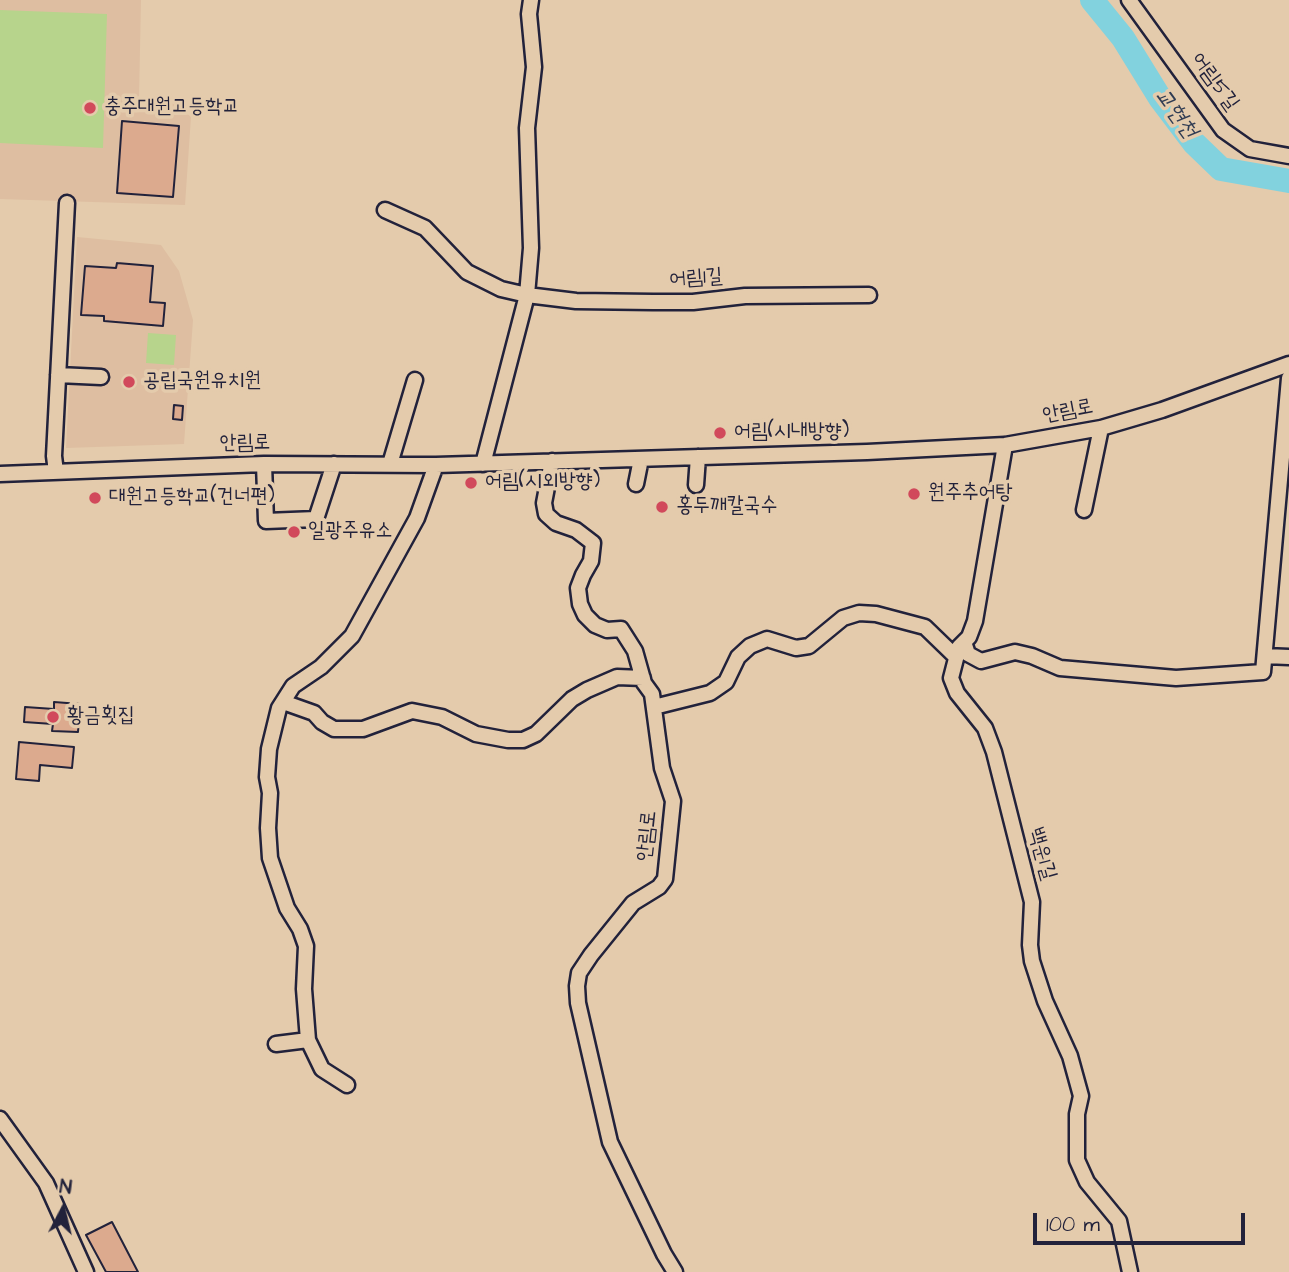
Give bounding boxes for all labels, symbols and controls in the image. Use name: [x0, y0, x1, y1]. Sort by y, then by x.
street label: 어림5길: [1185, 48, 1243, 116]
water label: 교현천: [1148, 83, 1202, 145]
place label: 충주대원고등학교: [104, 95, 239, 121]
marker: 충주대원고등학교: [82, 100, 98, 116]
street label: 어림1길: [668, 265, 724, 293]
place label: 공립국원유치원: [143, 369, 261, 395]
marker: 공립국원유치원: [121, 374, 137, 390]
street label: 안림로: [1041, 395, 1095, 429]
place label: 어림(시내방향): [734, 420, 849, 446]
marker: 어림(시내방향): [712, 425, 728, 441]
street label: 안림로: [219, 431, 271, 457]
place label: 어림(시외방향): [485, 470, 600, 496]
marker: 어림(시외방향): [463, 475, 479, 491]
place label: 원주추어탕: [928, 481, 1012, 507]
place label: 대원고등학교(건너편): [109, 485, 275, 511]
marker: 원주추어탕: [906, 486, 922, 502]
marker: 대원고등학교(건너편): [87, 490, 103, 506]
place label: 홍두깨칼국수: [676, 494, 777, 520]
marker: 홍두깨칼국수: [654, 499, 670, 515]
place label: 일광주유소: [308, 519, 392, 545]
marker: 일광주유소: [286, 524, 302, 540]
place label: 황금횟집: [67, 704, 135, 730]
marker: 황금횟집: [45, 709, 61, 725]
street label: 안림로: [633, 809, 663, 863]
street label: 백운1길: [1022, 825, 1060, 883]
north arrow: [28, 1174, 98, 1244]
text: N: [58, 1174, 73, 1202]
scale bar: [1037, 1198, 1249, 1242]
text: 100 m: [1046, 1210, 1100, 1239]

